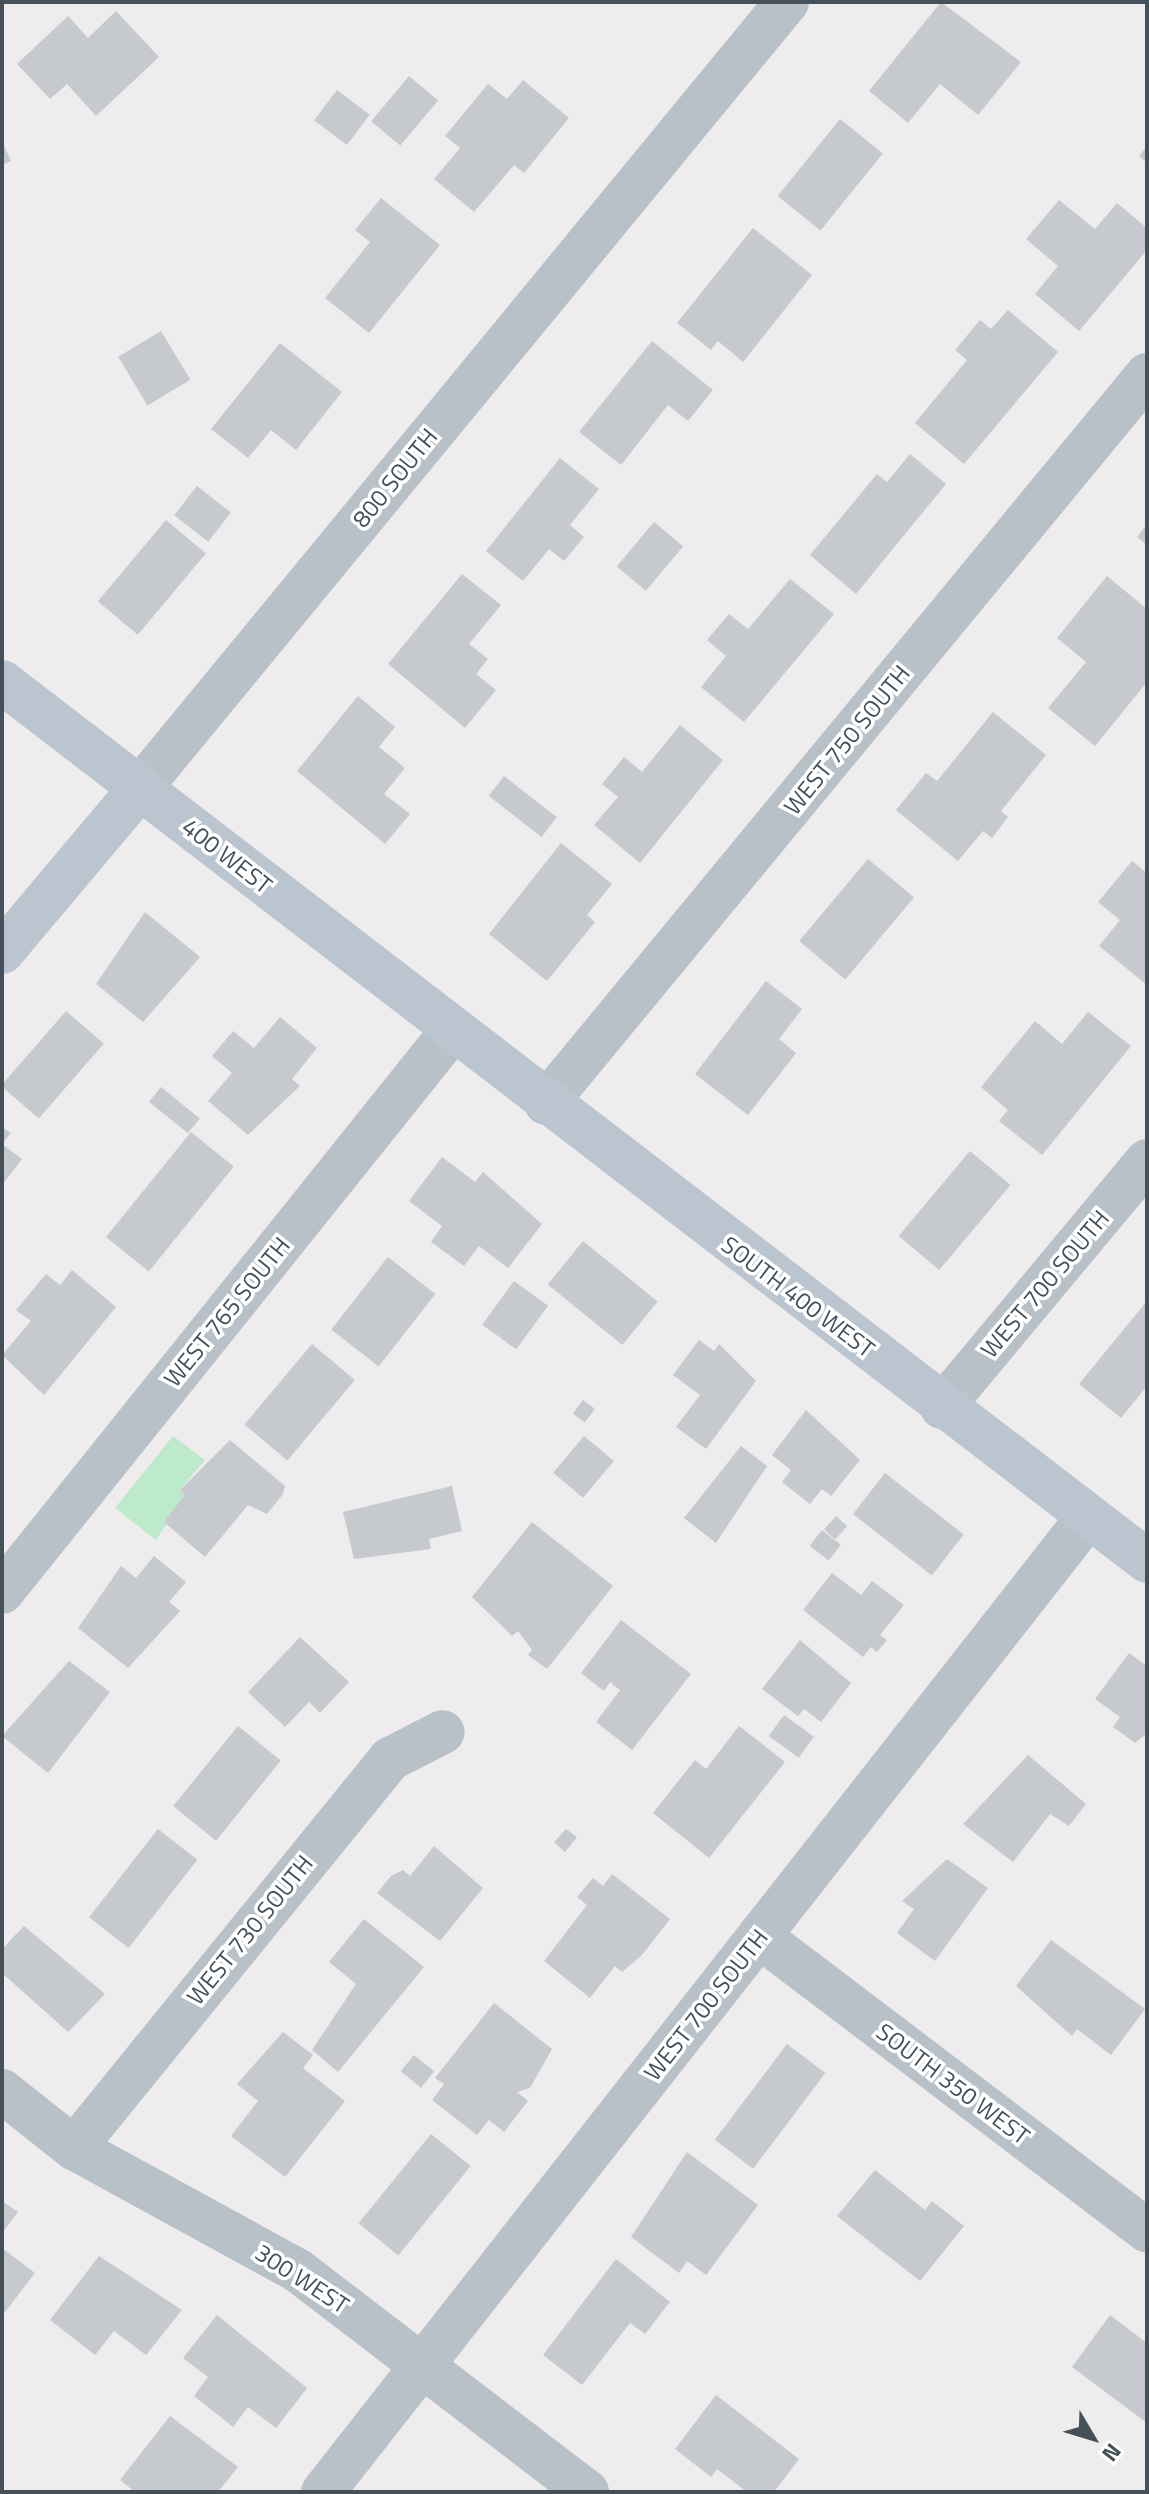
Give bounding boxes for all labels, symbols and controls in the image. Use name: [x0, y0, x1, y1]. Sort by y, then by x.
street label: 800 SOUTH: [346, 423, 444, 533]
street label: WEST 750 SOUTH: [778, 659, 916, 821]
street label: 400 WEST: [176, 812, 278, 900]
street label: WEST 700 SOUTH: [975, 1204, 1115, 1364]
street label: SOUTH 400 WEST: [716, 1230, 880, 1364]
street label: WEST 765 SOUTH: [158, 1231, 296, 1393]
street label: WEST 730 SOUTH: [181, 1849, 319, 2011]
street label: WEST 700 SOUTH: [638, 1924, 774, 2086]
street label: SOUTH 350 WEST: [871, 2017, 1035, 2151]
street label: 300 WEST: [250, 2238, 354, 2320]
north arrow: [1053, 2398, 1133, 2478]
text: N: [1094, 2436, 1130, 2469]

